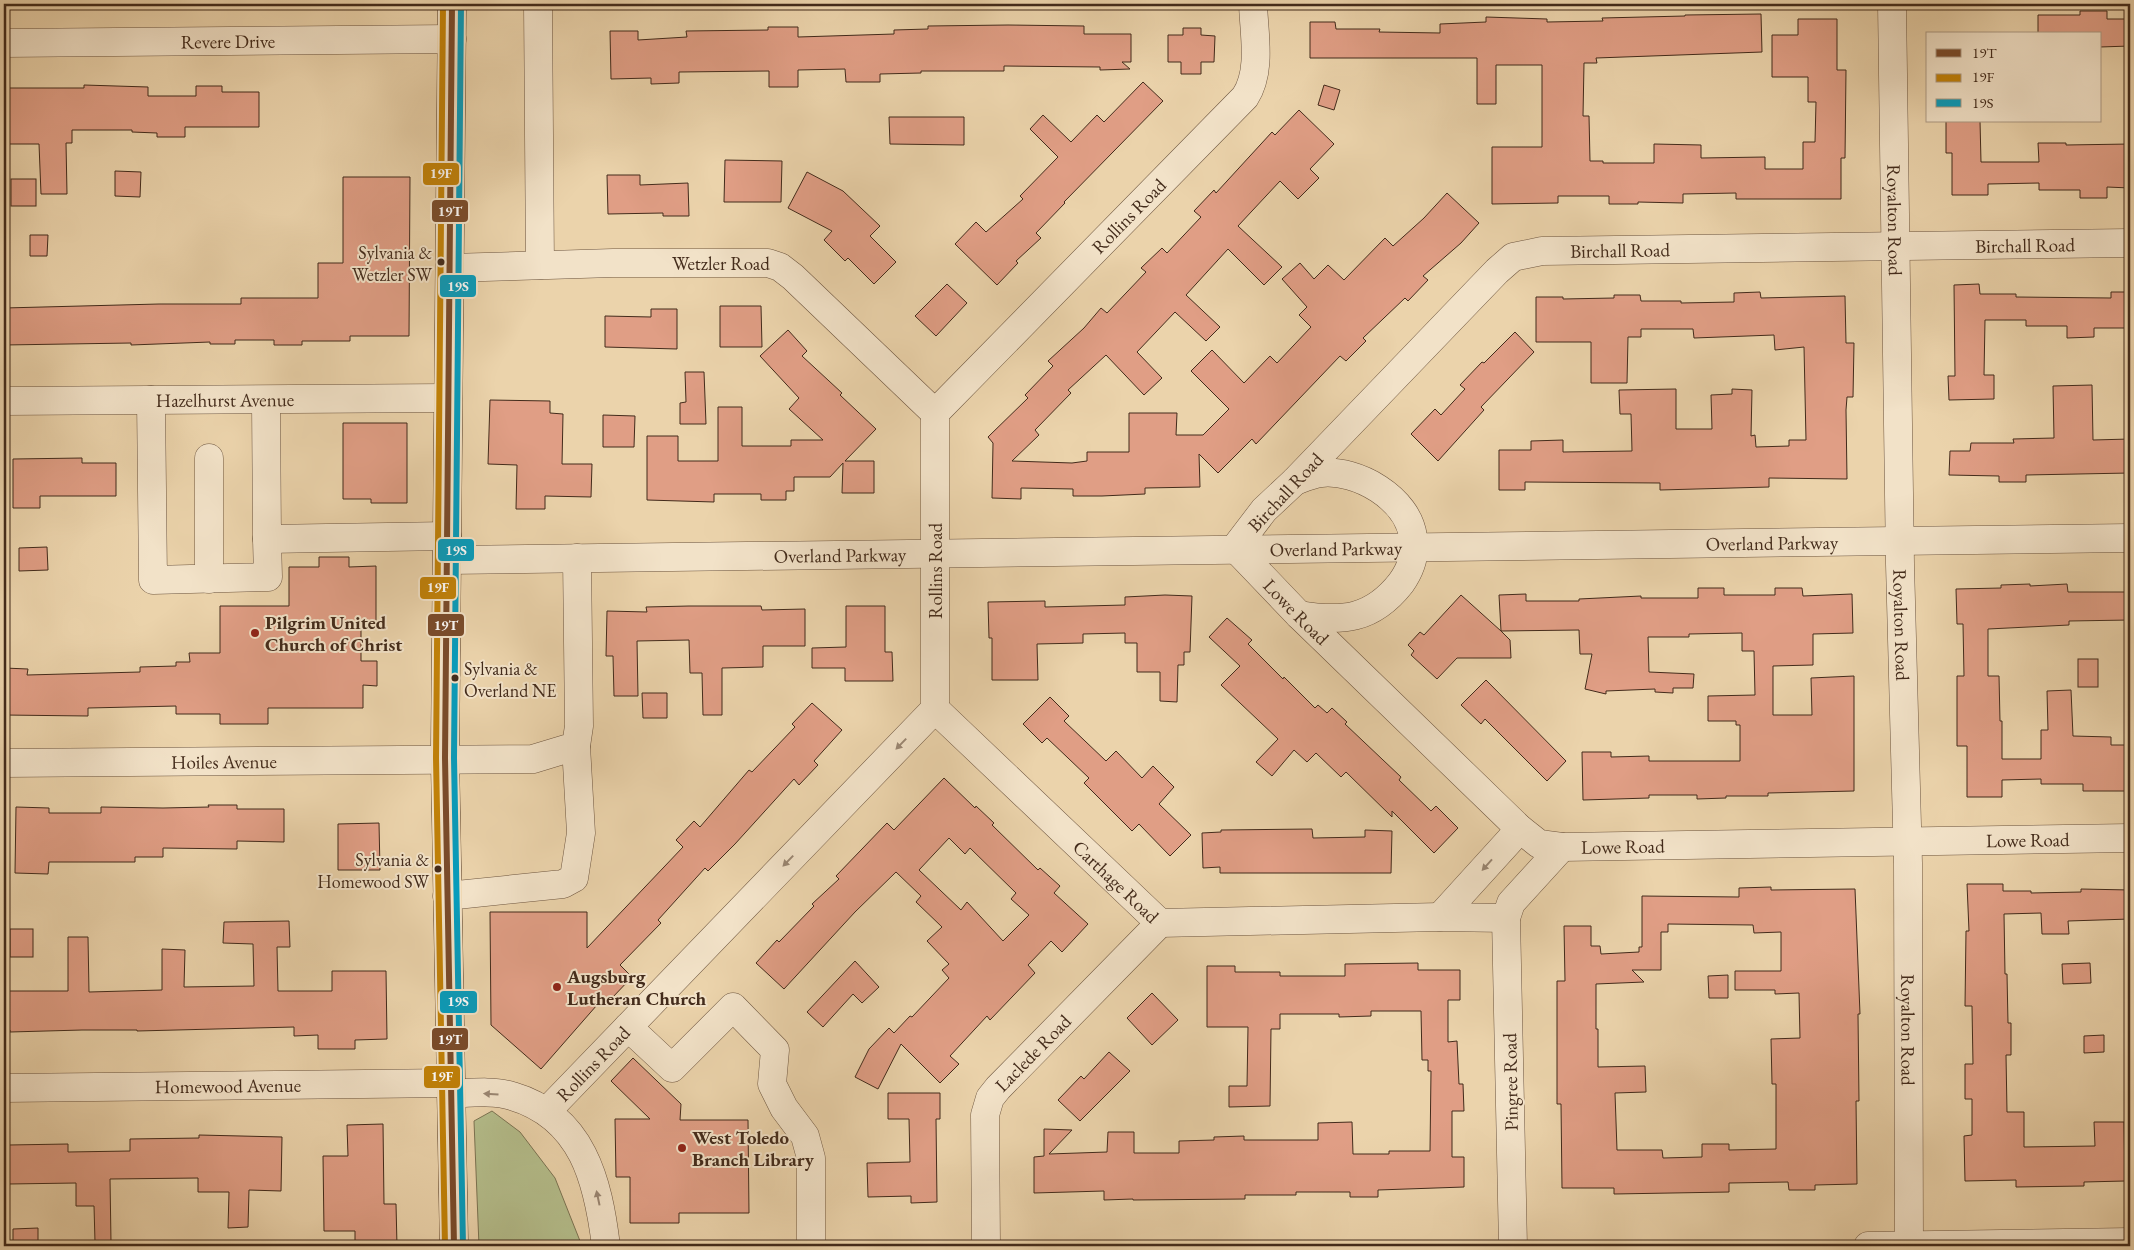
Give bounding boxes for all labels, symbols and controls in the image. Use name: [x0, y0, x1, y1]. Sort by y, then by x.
street label: Revere Drive: [181, 29, 275, 54]
legend: [1926, 32, 2102, 122]
text: 19T: [1972, 43, 1997, 62]
text: 19F: [1972, 67, 1994, 86]
text: 19S: [1972, 93, 1993, 112]
line badge: 19F: [422, 162, 460, 186]
text: 19F: [430, 164, 453, 182]
street label: Royalton Road: [1881, 164, 1908, 276]
street label: Rollins Road: [1086, 173, 1172, 259]
line badge: 19T: [431, 199, 469, 223]
text: 19T: [438, 202, 463, 220]
street label: Birchall Road: [1975, 232, 2076, 259]
street label: Birchall Road: [1570, 237, 1671, 264]
place label: Sylvania & Wetzler SW: [352, 241, 432, 286]
street label: Wetzler Road: [672, 251, 770, 276]
marker: Sylvania & Wetzler SW: [436, 257, 446, 267]
line badge: 19S: [439, 274, 477, 298]
text: 19S: [447, 277, 469, 295]
street label: Hazelhurst Avenue: [156, 387, 294, 413]
street label: Birchall Road: [1242, 447, 1329, 537]
street label: Rollins Road: [923, 523, 948, 619]
street label: Overland Parkway: [1705, 530, 1839, 557]
street label: Overland Parkway: [1269, 536, 1403, 562]
line badge: 19S: [437, 538, 475, 562]
text: 19S: [445, 541, 467, 559]
street label: Overland Parkway: [773, 542, 907, 569]
street label: Royalton Road: [1887, 569, 1915, 681]
street label: Lowe Road: [1258, 573, 1335, 651]
line badge: 19F: [419, 576, 457, 600]
text: 19F: [427, 578, 450, 596]
place label: Pilgrim United Church of Christ: [265, 610, 402, 657]
line badge: 19T: [427, 613, 465, 637]
text: 19T: [434, 616, 459, 634]
marker: Pilgrim United Church of Christ: [249, 627, 261, 639]
place label: Sylvania & Overland NE: [464, 657, 556, 702]
marker: Sylvania & Overland NE: [450, 673, 460, 683]
one-way arrow: [895, 738, 907, 750]
street label: Hoiles Avenue: [171, 749, 277, 775]
street label: Lowe Road: [1986, 827, 2070, 853]
street label: Lowe Road: [1581, 833, 1665, 860]
street label: Carthage Road: [1067, 835, 1165, 929]
place label: Sylvania & Homewood SW: [317, 848, 430, 893]
one-way arrow: [782, 855, 794, 867]
one-way arrow: [1481, 859, 1493, 871]
marker: Sylvania & Homewood SW: [433, 864, 443, 874]
place label: Augsburg Lutheran Church: [566, 964, 707, 1011]
street label: Royalton Road: [1895, 974, 1921, 1086]
marker: Augsburg Lutheran Church: [551, 981, 563, 993]
line badge: 19S: [439, 990, 478, 1014]
text: 19S: [447, 992, 469, 1010]
street label: Laclede Road: [989, 1009, 1077, 1097]
street label: Rollins Road: [551, 1020, 636, 1107]
line badge: 19T: [431, 1027, 469, 1051]
text: 19T: [438, 1030, 463, 1048]
street label: Pingree Road: [1497, 1032, 1524, 1131]
line badge: 19F: [423, 1065, 461, 1089]
text: 19F: [431, 1067, 454, 1085]
street label: Homewood Avenue: [155, 1073, 301, 1099]
one-way arrow: [483, 1090, 499, 1098]
place label: West Toledo Branch Library: [692, 1125, 815, 1172]
marker: West Toledo Branch Library: [676, 1142, 688, 1154]
one-way arrow: [594, 1191, 602, 1206]

